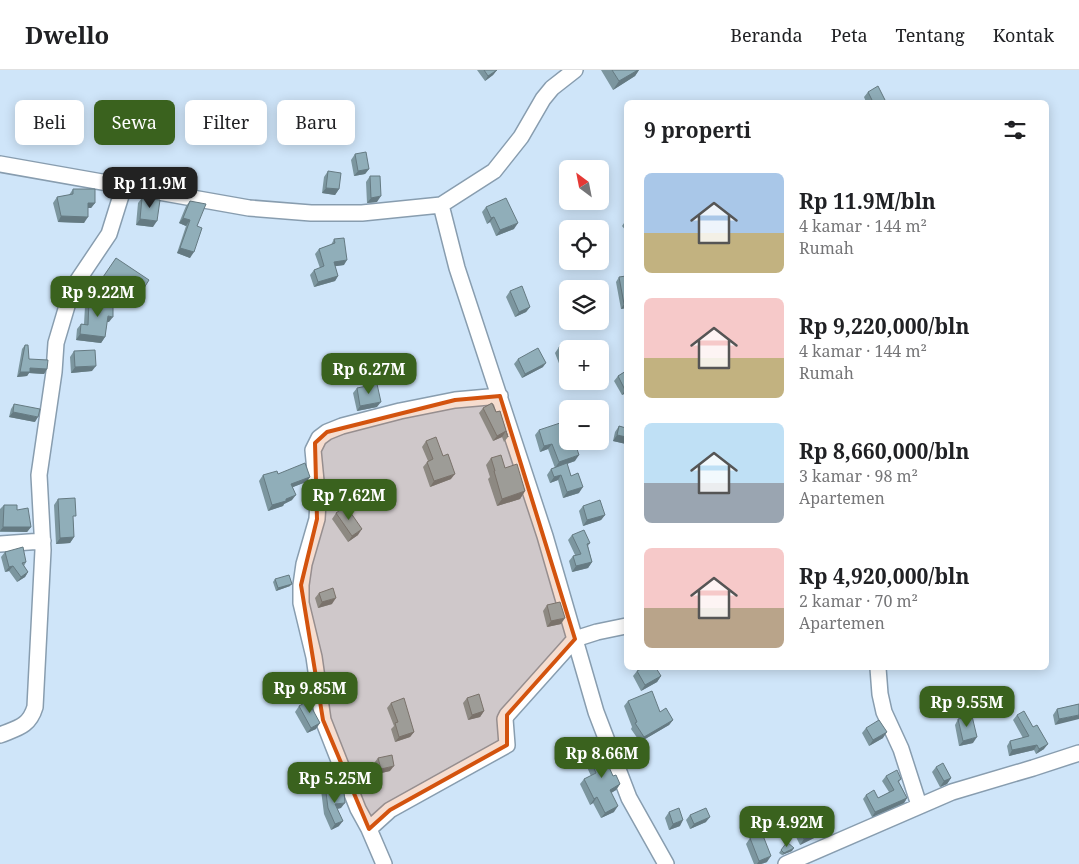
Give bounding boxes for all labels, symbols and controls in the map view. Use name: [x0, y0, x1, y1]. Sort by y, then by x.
text: Dwello: [25, 18, 109, 51]
text: Beranda: [730, 23, 803, 47]
text: Peta: [831, 23, 868, 47]
text: Tentang: [896, 23, 965, 47]
text: Kontak: [993, 23, 1054, 47]
chip: Beli: [15, 100, 84, 145]
chip: Sewa: [94, 100, 175, 145]
chip: Filter: [185, 100, 267, 145]
chip: Baru: [277, 100, 355, 145]
text: 9 properti: [644, 116, 751, 144]
icon: filters: [1001, 116, 1029, 144]
north arrow: [559, 160, 609, 210]
map controls: [559, 160, 609, 450]
pin: Rp 11.9M: [98, 166, 202, 209]
text: Rp 11.9M: [114, 172, 186, 194]
text: Rp 11.9M/bln: [799, 187, 936, 215]
icon: home: [684, 193, 744, 253]
text: 4 kamar · 144 m²: [799, 215, 927, 237]
button: locate: [559, 220, 609, 270]
text: Rumah: [799, 237, 854, 259]
pin: Rp 9.22M: [46, 276, 150, 318]
button: layers: [559, 280, 609, 330]
text: Rp 9.22M: [62, 281, 134, 303]
text: Rp 9,220,000/bln: [799, 312, 969, 340]
icon: home: [684, 318, 744, 378]
button: +: [559, 340, 609, 390]
text: 4 kamar · 144 m²: [799, 340, 927, 362]
pin: Rp 6.27M: [317, 352, 421, 395]
text: Rp 6.27M: [333, 358, 405, 380]
text: Rumah: [799, 362, 854, 384]
button: −: [559, 400, 609, 450]
text: Rp 8,660,000/bln: [799, 437, 969, 465]
icon: home: [684, 443, 744, 503]
text: 3 kamar · 98 m²: [799, 465, 918, 487]
pin: Rp 7.62M: [297, 478, 401, 521]
text: Rp 7.62M: [313, 484, 385, 506]
text: Apartemen: [799, 487, 885, 509]
text: Rp 4,920,000/bln: [799, 562, 969, 590]
icon: home: [684, 568, 744, 628]
text: 2 kamar · 70 m²: [799, 590, 918, 612]
text: Apartemen: [799, 612, 885, 634]
pin: Rp 9.85M: [258, 672, 362, 714]
text: Rp 9.85M: [274, 677, 346, 699]
pin: Rp 9.55M: [915, 686, 1019, 728]
text: Rp 9.55M: [931, 691, 1003, 713]
pin: Rp 8.66M: [550, 736, 654, 779]
text: Rp 8.66M: [566, 742, 638, 764]
pin: Rp 5.25M: [283, 762, 387, 804]
text: Rp 5.25M: [299, 767, 371, 789]
pin: Rp 4.92M: [735, 806, 839, 848]
text: Rp 4.92M: [751, 811, 823, 833]

